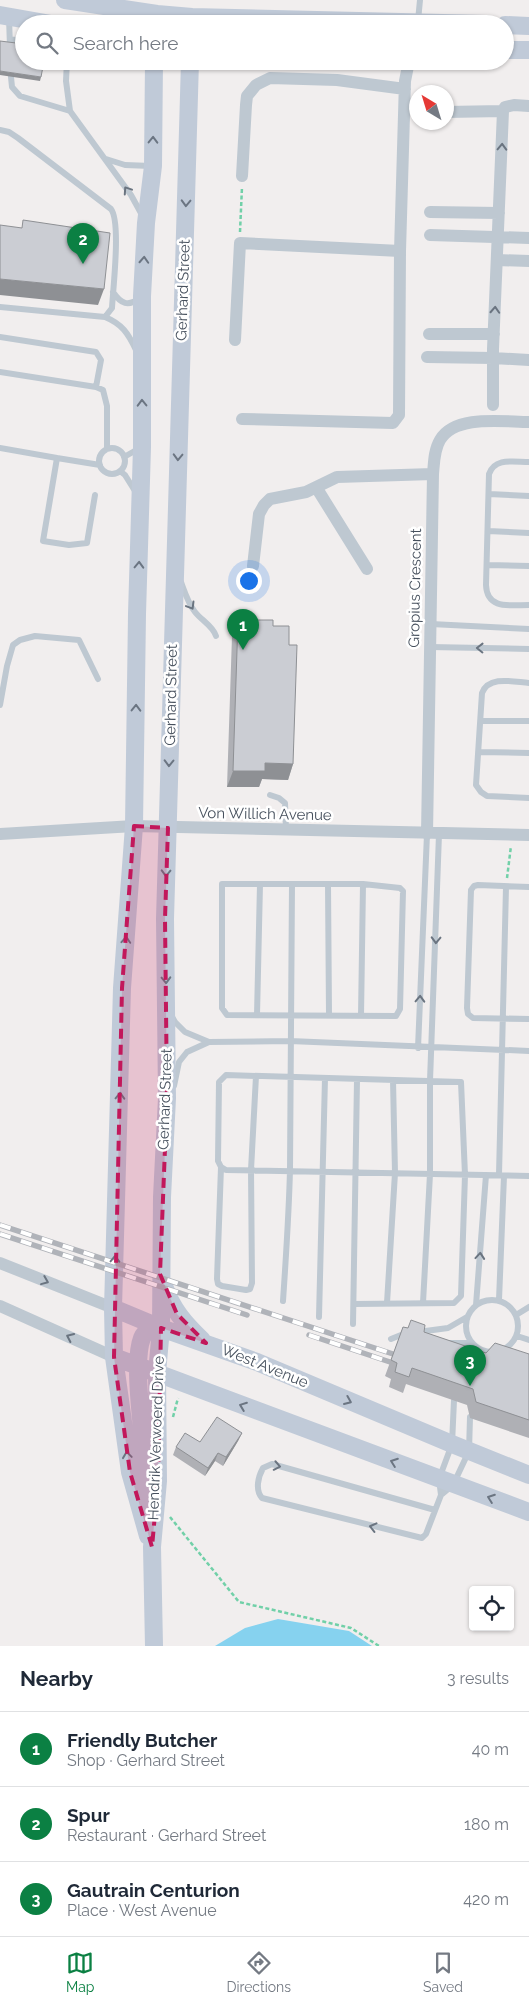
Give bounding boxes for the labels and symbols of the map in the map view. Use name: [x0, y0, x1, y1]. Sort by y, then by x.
north arrow: [409, 85, 454, 130]
one-way arrow: [148, 136, 158, 144]
one-way arrow: [497, 143, 507, 151]
one-way arrow: [124, 187, 133, 196]
one-way arrow: [181, 200, 191, 207]
pin: 2: [67, 223, 99, 264]
street label: Gerhard Street: [172, 239, 194, 341]
one-way arrow: [138, 256, 149, 264]
one-way arrow: [489, 305, 500, 313]
one-way arrow: [137, 399, 147, 406]
one-way arrow: [173, 453, 183, 461]
street label: Gropius Crescent: [405, 528, 425, 648]
one-way arrow: [133, 561, 144, 569]
your location: [236, 568, 262, 594]
one-way arrow: [185, 601, 195, 610]
pin: 1: [227, 609, 259, 650]
one-way arrow: [476, 643, 484, 653]
street label: Gerhard Street: [161, 644, 181, 746]
one-way arrow: [130, 703, 141, 711]
one-way arrow: [164, 759, 174, 767]
street label: Von Willich Avenue: [198, 804, 332, 824]
one-way arrow: [161, 870, 172, 878]
one-way arrow: [120, 936, 131, 944]
one-way arrow: [430, 937, 441, 945]
one-way arrow: [161, 977, 171, 985]
one-way arrow: [415, 995, 425, 1003]
street label: Gerhard Street: [154, 1048, 176, 1150]
one-way arrow: [114, 1092, 125, 1100]
one-way arrow: [474, 1252, 485, 1260]
one-way arrow: [110, 1255, 120, 1262]
one-way arrow: [40, 1274, 49, 1285]
one-way arrow: [66, 1332, 75, 1343]
street label: West Avenue: [219, 1340, 311, 1392]
pin: 3: [454, 1345, 486, 1386]
street label: Hendrik Verwoerd Drive: [144, 1355, 168, 1521]
one-way arrow: [343, 1394, 352, 1405]
one-way arrow: [240, 1402, 248, 1412]
one-way arrow: [123, 1451, 133, 1460]
one-way arrow: [390, 1458, 398, 1468]
one-way arrow: [273, 1461, 282, 1471]
one-way arrow: [487, 1494, 496, 1504]
one-way arrow: [370, 1522, 378, 1532]

